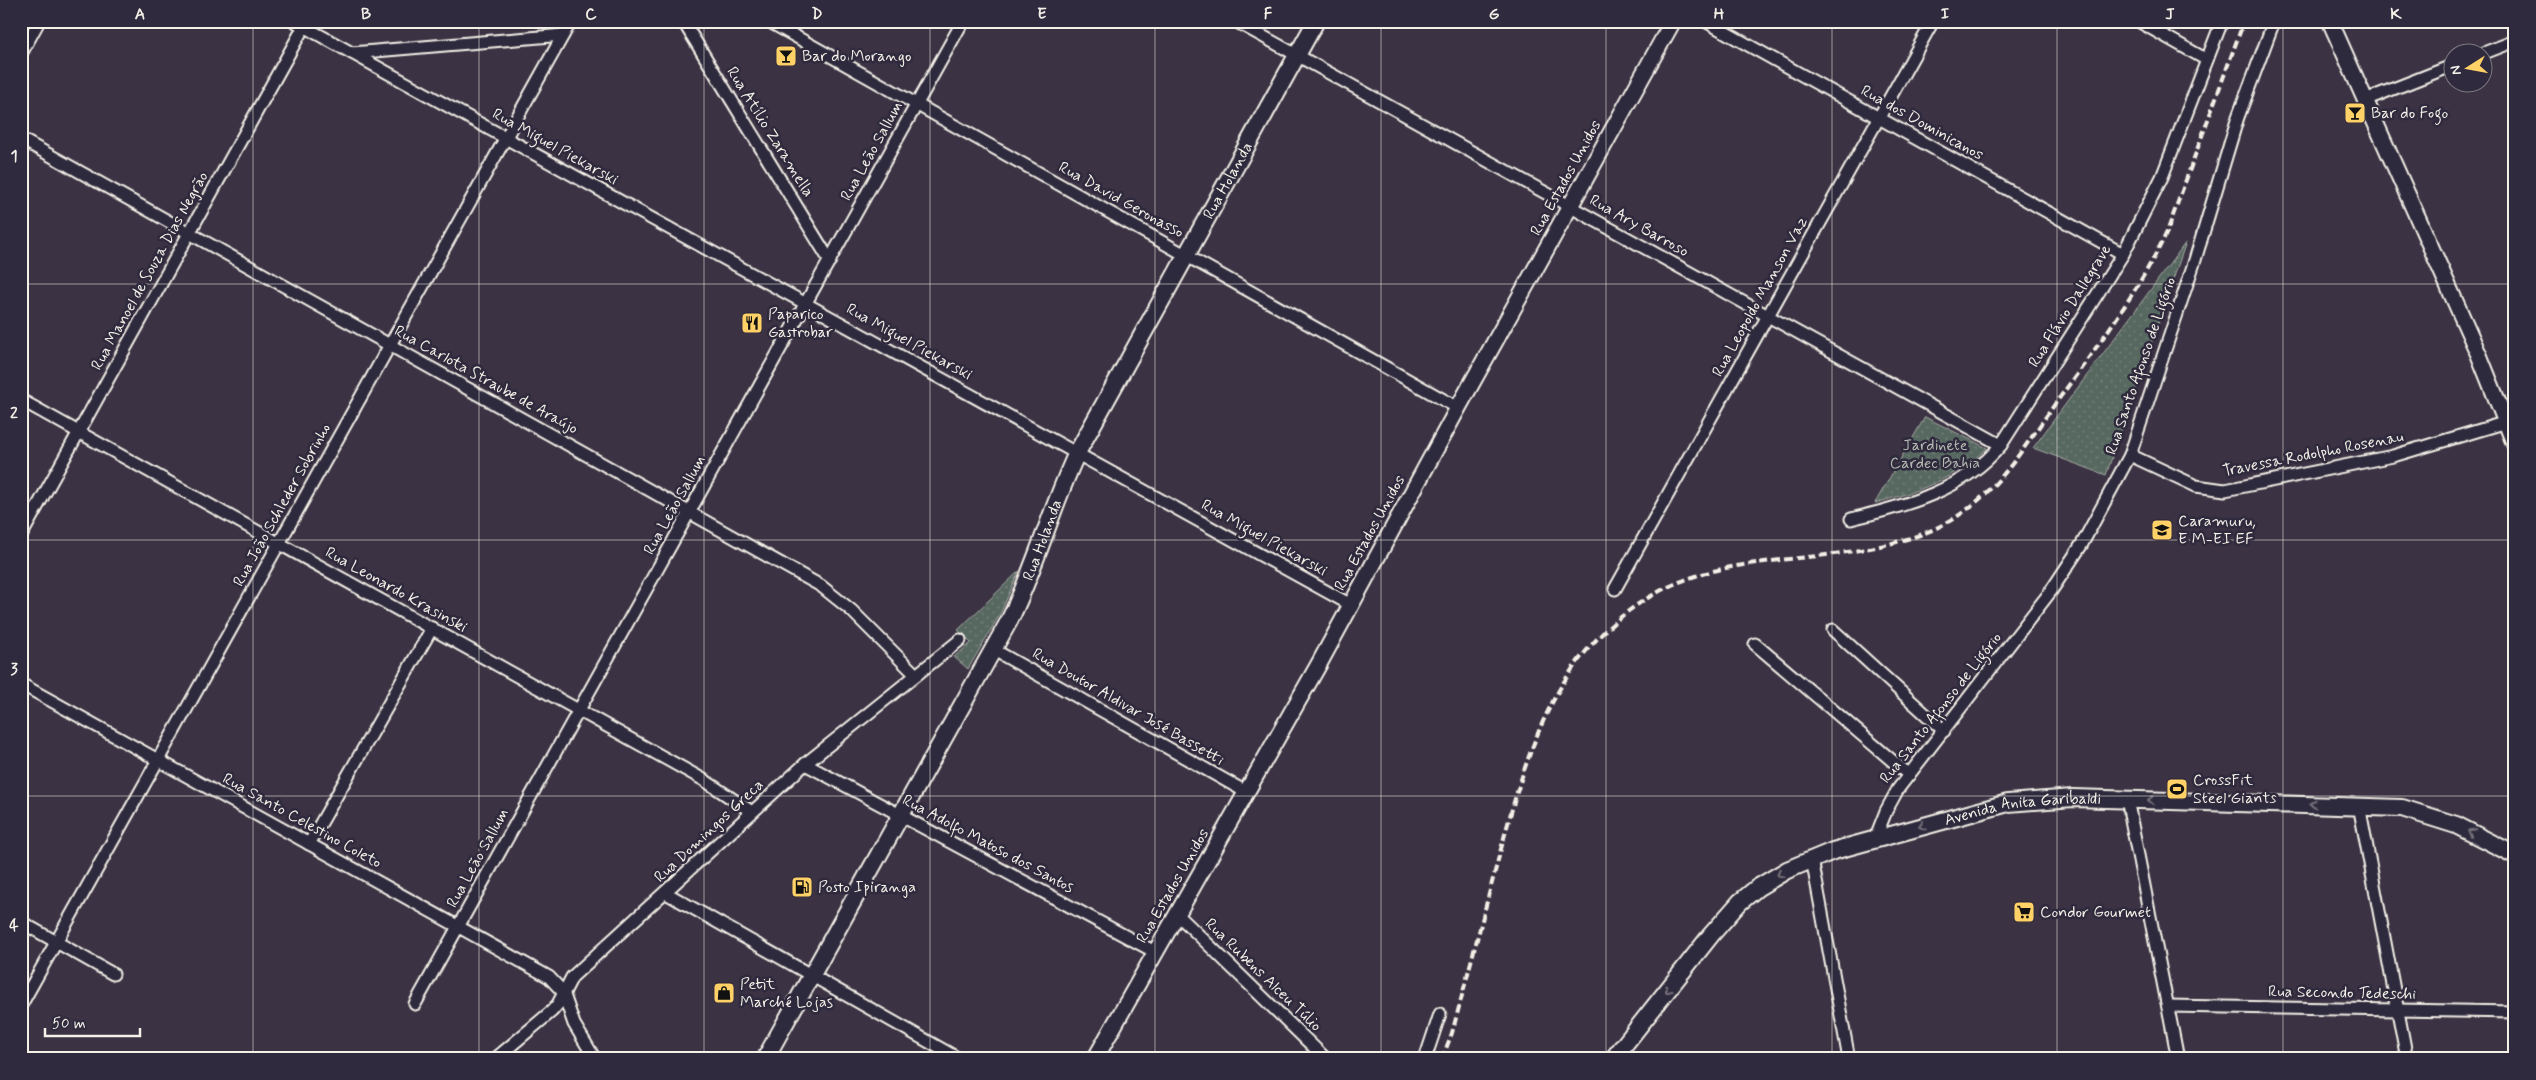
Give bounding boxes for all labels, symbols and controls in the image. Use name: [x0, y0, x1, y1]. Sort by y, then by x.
text: A: [135, 4, 145, 25]
text: B: [361, 4, 371, 25]
text: C: [585, 4, 597, 25]
text: D: [811, 4, 823, 25]
text: E: [1037, 4, 1047, 25]
text: F: [1264, 4, 1273, 25]
text: G: [1489, 4, 1500, 25]
text: H: [1714, 4, 1725, 25]
text: I: [1941, 4, 1950, 25]
text: J: [2165, 4, 2175, 25]
text: K: [2390, 4, 2402, 25]
north arrow: [2444, 42, 2494, 92]
bar icon: Bar do Morango: [774, 44, 798, 68]
place label: Bar do Morango: [802, 46, 912, 67]
street label: Rua Atílio Zaramella: [721, 63, 819, 201]
text: N: [2446, 64, 2466, 77]
street label: Rua dos Dominicanos: [1857, 80, 1987, 166]
street label: Rua Leão Sallum: [836, 97, 908, 205]
bar icon: Bar do Fogo: [2343, 101, 2367, 125]
place label: Bar do Fogo: [2371, 103, 2448, 125]
street label: Rua Miguel Piekarski: [488, 104, 622, 191]
street label: Rua Estados Unidos: [1526, 116, 1606, 240]
street label: Rua Holanda: [1198, 138, 1258, 223]
text: 1: [10, 146, 18, 167]
street label: Rua David Geronasso: [1055, 157, 1187, 243]
street label: Rua Manoel de Souza Dias Negrão: [86, 168, 214, 374]
street label: Rua Ary Barroso: [1586, 190, 1693, 262]
street label: Rua Leopoldo Manson Vaz: [1707, 213, 1813, 381]
street label: Rua Flávio Dallegrave: [2024, 240, 2117, 371]
street label: Rua Santo Afonso de Ligório: [2101, 274, 2183, 458]
street label: Rua Miguel Piekarski: [842, 299, 976, 386]
place label: Paparico Gastrobar: [768, 304, 833, 343]
restaurant icon: Paparico Gastrobar: [740, 311, 764, 335]
street label: Rua Carlota Straube de Araújo: [390, 321, 582, 440]
text: 2: [10, 403, 18, 424]
street label: Rua João Schleder Sobrinho: [228, 420, 336, 590]
street label: Travessa Rodolpho Rosenau: [2221, 426, 2405, 482]
park label: Jardinete Cardec Bahia: [1890, 435, 1980, 474]
street label: Rua Leão Sallum: [639, 451, 711, 559]
street label: Rua Estados Unidos: [1330, 471, 1410, 595]
street label: Rua Miguel Piekarski: [1197, 495, 1331, 582]
street label: Rua Holanda: [1018, 496, 1067, 584]
place label: Caramuru, E M-EI EF: [2178, 511, 2256, 550]
school or university icon: Caramuru, E M-EI EF: [2150, 518, 2174, 542]
street label: Rua Leonardo Krasinski: [321, 542, 471, 638]
street label: Rua Santo Afonso de Ligório: [1875, 628, 2008, 789]
street label: Rua Doutor Aldivar José Bassetti: [1028, 643, 1228, 771]
text: 3: [10, 659, 18, 680]
street label: Rua Santo Celestino Coleto: [219, 768, 385, 874]
place label: CrossFit Steel Giants: [2193, 770, 2277, 809]
street label: Rua Domingos Greca: [650, 775, 768, 887]
sports icon: CrossFit Steel Giants: [2165, 777, 2189, 801]
street label: Avenida Anita Garibaldi: [1942, 787, 2101, 831]
street label: Rua Adolfo Matoso dos Santos: [898, 790, 1077, 900]
one-way arrow: [2147, 795, 2154, 805]
one-way arrow: [2309, 799, 2317, 809]
street label: Rua Leão Sallum: [442, 804, 514, 912]
one-way arrow: [1918, 820, 1926, 830]
street label: Rua Estados Unidos: [1132, 825, 1214, 947]
one-way arrow: [2468, 828, 2477, 838]
one-way arrow: [1777, 868, 1786, 878]
fuel station icon: Posto Ipiranga: [790, 875, 814, 899]
place label: Posto Ipiranga: [818, 877, 916, 898]
supermarket icon: Condor Gourmet: [2012, 900, 2036, 924]
place label: Condor Gourmet: [2040, 902, 2151, 923]
street label: Rua Rubens Alceu Túlio: [1200, 914, 1326, 1037]
text: 4: [9, 915, 19, 936]
place label: Petit Marché Lojas: [740, 974, 833, 1013]
shop icon: Petit Marché Lojas: [712, 981, 736, 1005]
street label: Rua Secondo Tedeschi: [2268, 981, 2417, 1005]
one-way arrow: [1665, 984, 1674, 993]
scale bar: [45, 1005, 140, 1037]
text: 50 m: [52, 1014, 86, 1034]

